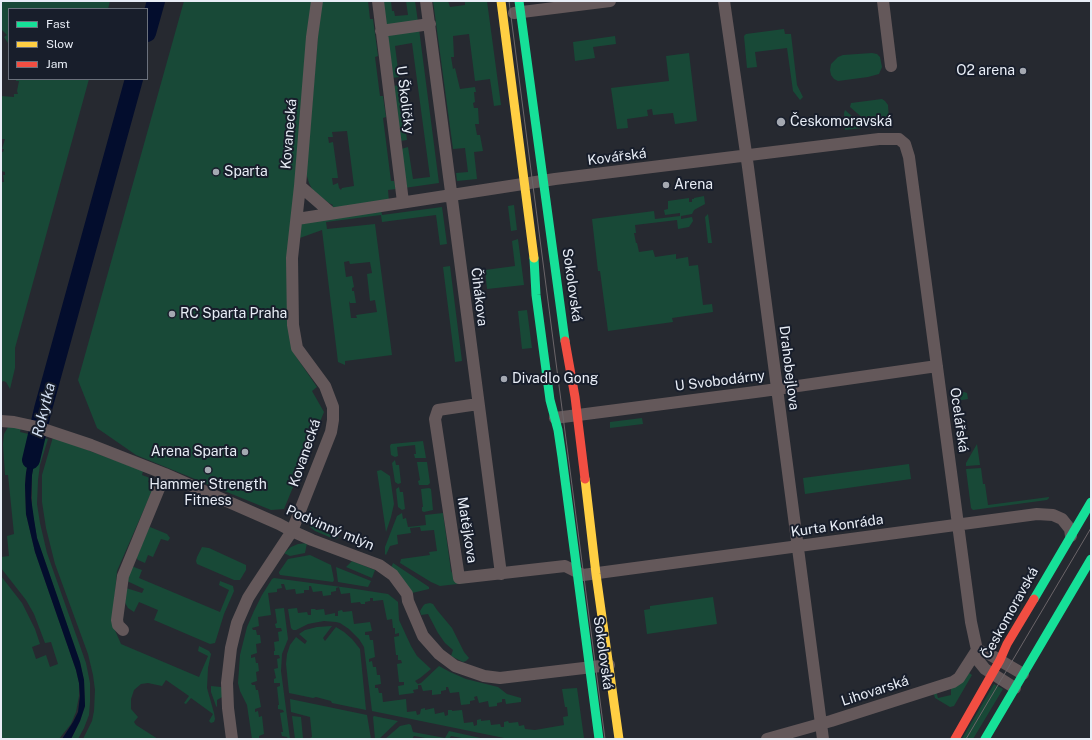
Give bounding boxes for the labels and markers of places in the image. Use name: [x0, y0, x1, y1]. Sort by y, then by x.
place label: O2 arena: [956, 63, 1015, 79]
marker: O2 arena: [1018, 66, 1028, 76]
place label: Českomoravská: [790, 114, 892, 130]
marker: Českomoravská: [775, 116, 787, 128]
place label: Sparta: [224, 164, 268, 180]
marker: Sparta: [211, 167, 221, 177]
place label: Arena: [674, 177, 713, 193]
marker: Arena: [661, 180, 671, 190]
place label: RC Sparta Praha: [180, 306, 287, 322]
marker: RC Sparta Praha: [167, 309, 177, 319]
place label: Divadlo Gong: [512, 371, 598, 387]
marker: Divadlo Gong: [499, 374, 509, 384]
place label: Arena Sparta: [151, 444, 237, 460]
marker: Arena Sparta: [240, 447, 250, 457]
marker: Hammer Strength Fitness: [203, 465, 213, 475]
place label: Hammer Strength Fitness: [149, 477, 267, 510]

